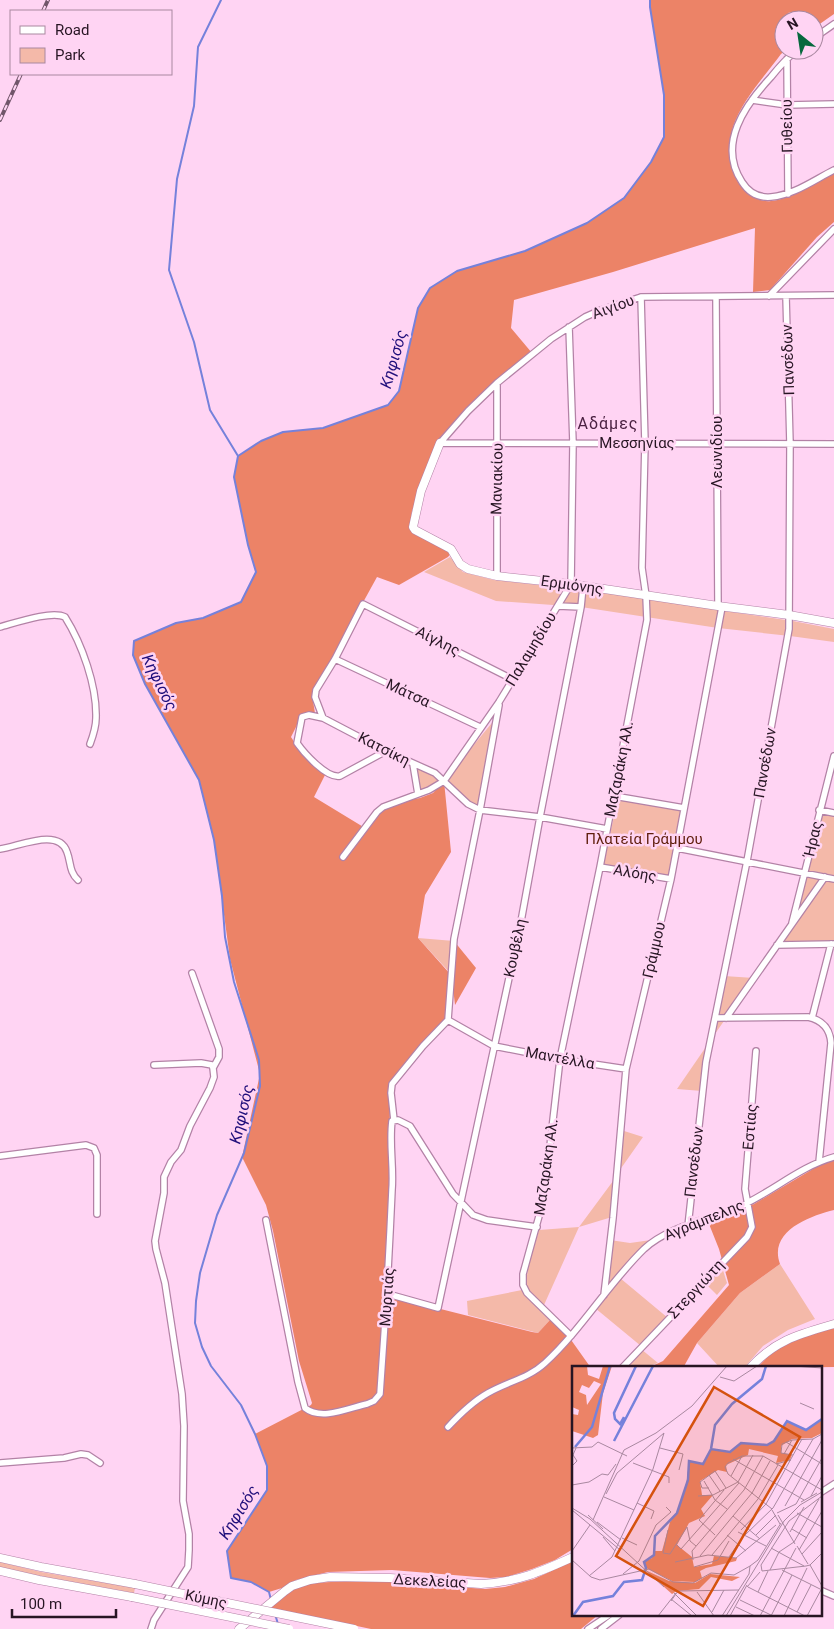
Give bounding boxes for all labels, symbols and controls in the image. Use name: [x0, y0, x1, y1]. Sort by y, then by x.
legend: [10, 10, 172, 75]
north arrow: [774, 10, 824, 60]
text: N: [784, 14, 801, 33]
text: Road: [55, 21, 89, 39]
text: Park: [55, 46, 86, 64]
street label: Γυθείου: [778, 99, 796, 153]
street label: Αιγίου: [589, 291, 637, 323]
street label: Πανσέδων: [778, 324, 798, 396]
water label: Κηφισός: [376, 328, 411, 391]
district label: Αδάμες: [578, 414, 638, 433]
street label: Λεωνιδίου: [708, 416, 726, 488]
street label: Μεσσηνίας: [599, 434, 675, 452]
street label: Μανιακίου: [487, 443, 507, 515]
street label: Ερμιόνης: [540, 572, 604, 598]
street label: Παλαμηδίου: [502, 609, 560, 689]
street label: Αίγλης: [413, 622, 463, 660]
water label: Κηφισός: [138, 651, 181, 713]
street label: Μάτσα: [383, 675, 433, 711]
street label: Μαζαράκη Αλ.: [601, 720, 637, 818]
street label: Πανσέδων: [750, 726, 780, 800]
street label: Κατσίκη: [355, 728, 413, 770]
street label: Ήρας: [800, 819, 826, 860]
park label: Πλατεία Γράμμου: [585, 830, 703, 848]
street label: Αλόης: [612, 860, 658, 886]
street label: Κουβέλη: [500, 917, 530, 979]
street label: Γράμμου: [639, 920, 669, 980]
street label: Μαντέλλα: [524, 1043, 597, 1073]
water label: Κηφισός: [225, 1083, 258, 1146]
street label: Εστίας: [739, 1103, 761, 1151]
street label: Μαζαράκη Αλ.: [530, 1118, 562, 1216]
street label: Πανσέδων: [681, 1126, 707, 1198]
street label: Αγράμπελης: [662, 1196, 746, 1244]
street label: Στεργιώτη: [664, 1256, 728, 1322]
street label: Μυρτιάς: [376, 1267, 398, 1327]
inset map: [572, 1366, 822, 1616]
water label: Κηφισός: [214, 1482, 262, 1543]
street label: Δεκελείας: [393, 1570, 467, 1592]
scale bar: [12, 1586, 116, 1618]
street label: Κύμης: [183, 1586, 229, 1612]
text: 100 m: [20, 1595, 62, 1613]

